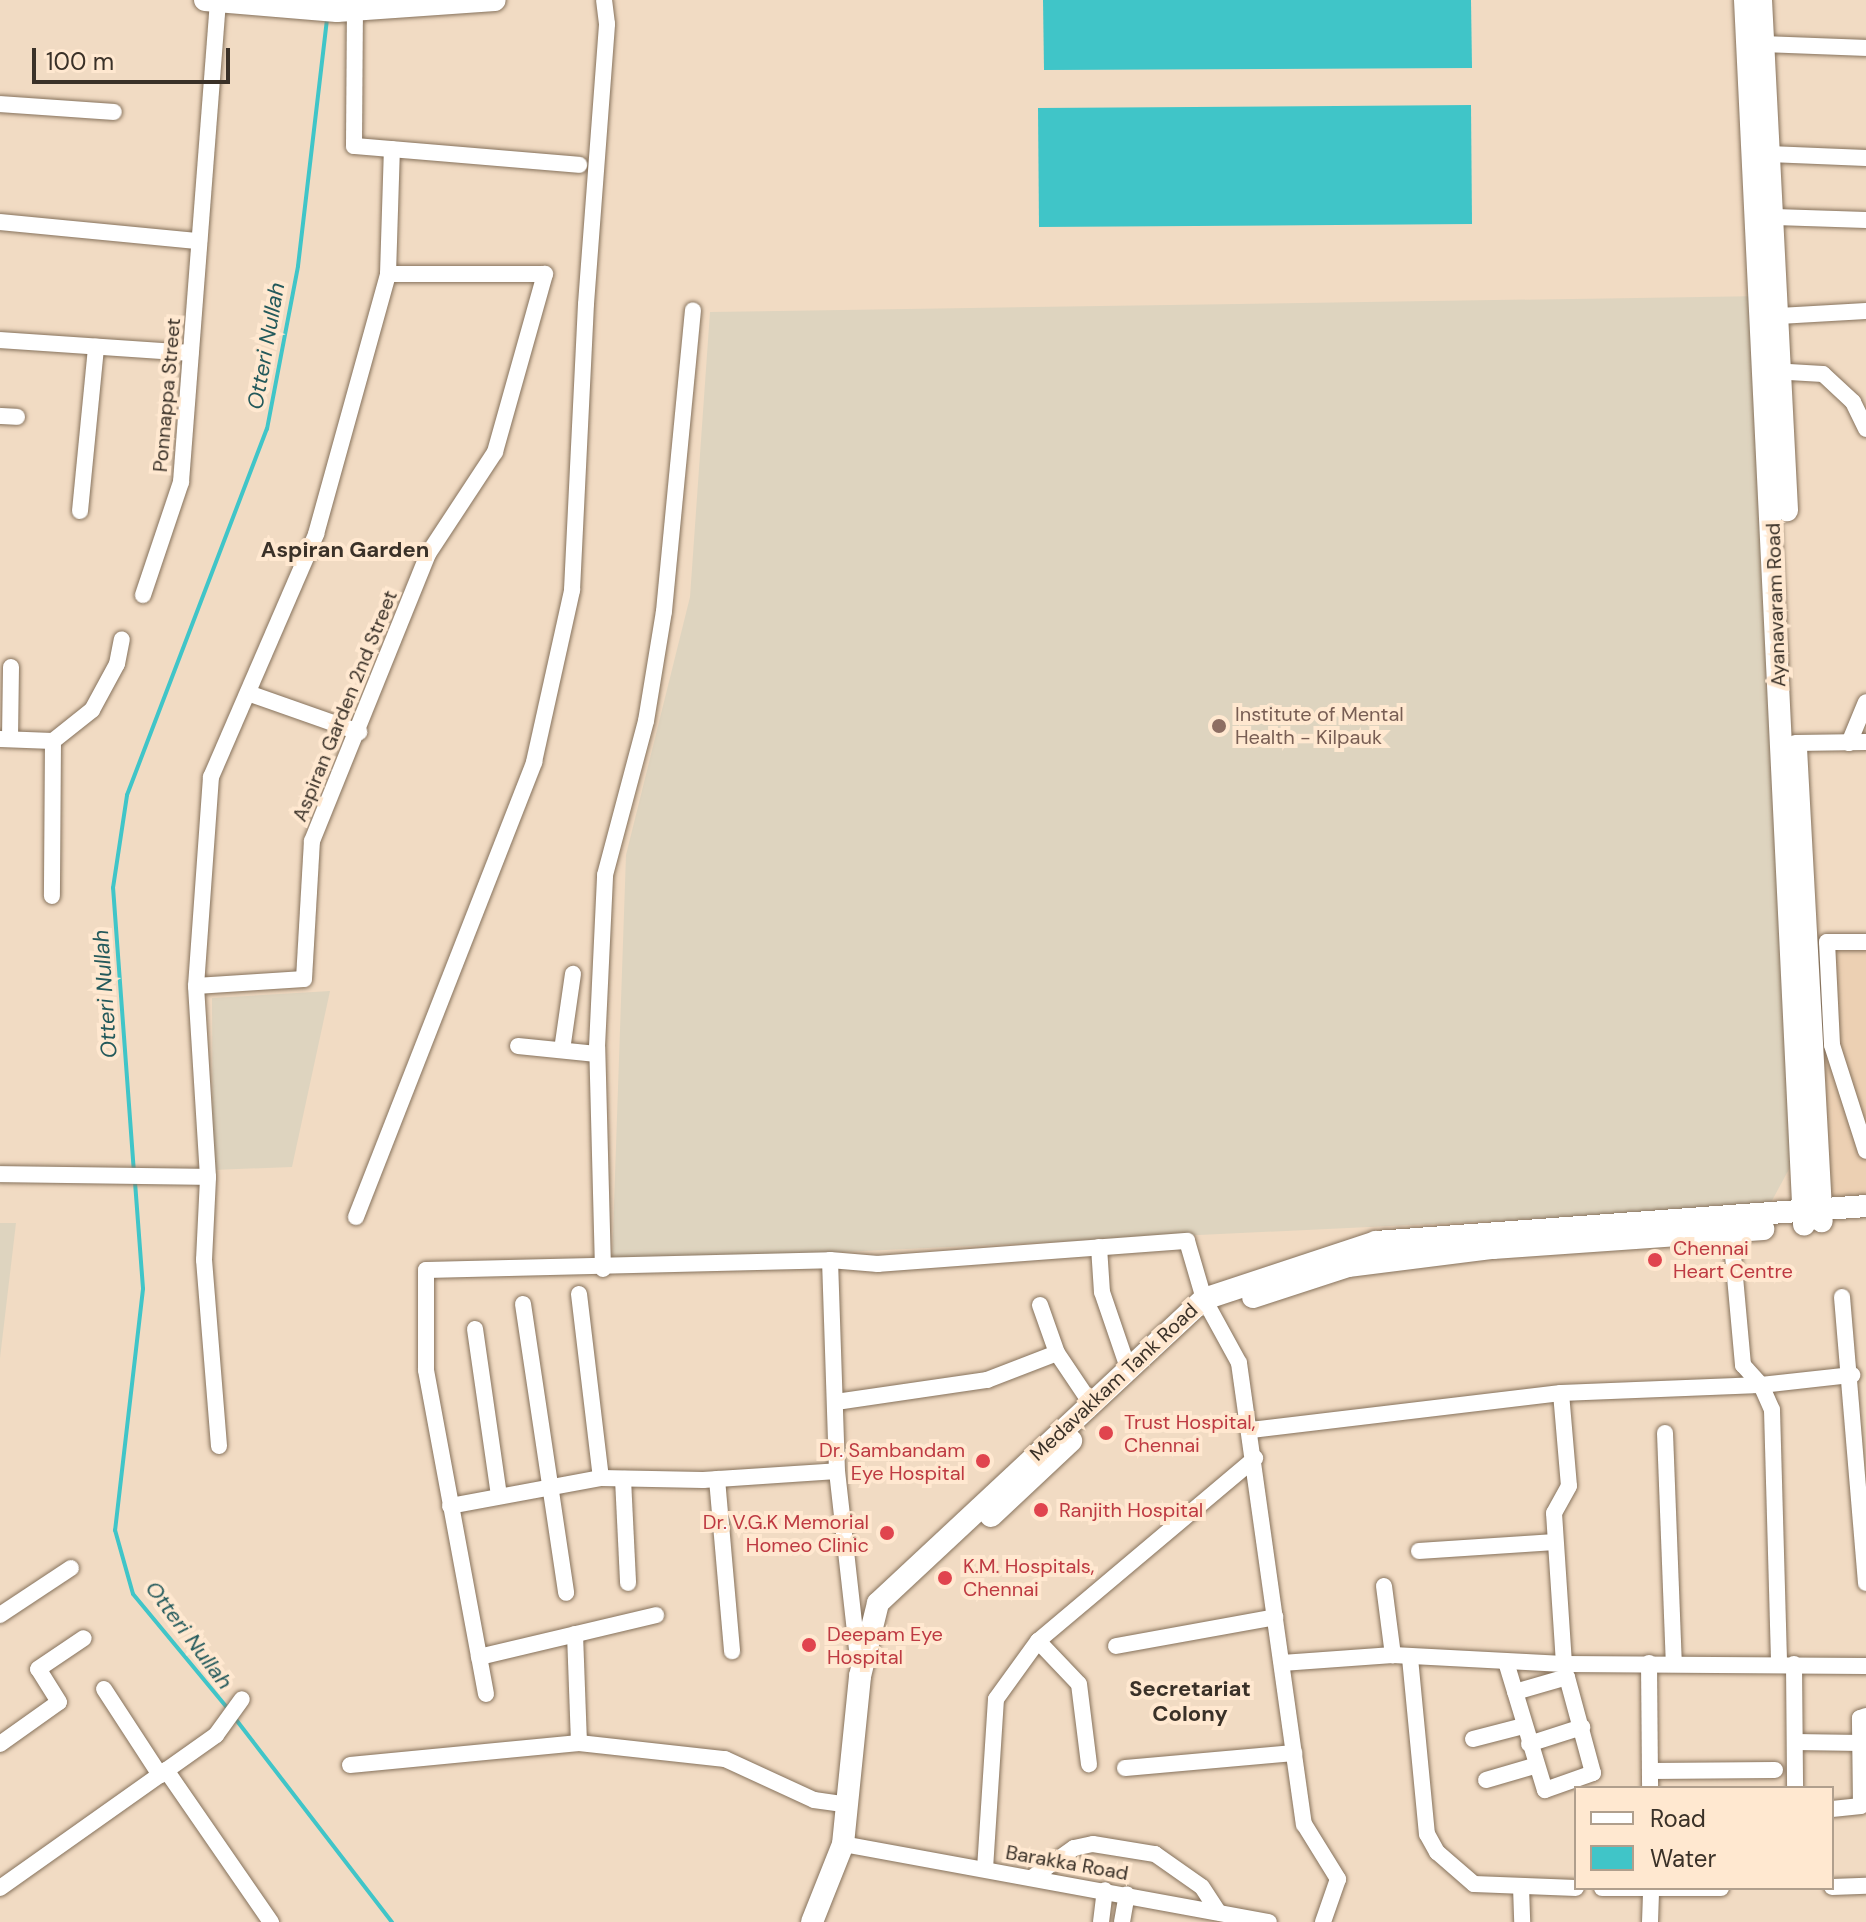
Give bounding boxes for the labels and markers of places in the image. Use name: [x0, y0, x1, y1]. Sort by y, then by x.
place label: Institute of Mental Health - Kilpauk: [1235, 702, 1404, 749]
marker: Institute of Mental Health - Kilpauk: [1210, 717, 1228, 735]
place label: Chennai Heart Centre: [1673, 1236, 1793, 1283]
marker: Chennai Heart Centre: [1644, 1249, 1666, 1271]
place label: Trust Hospital, Chennai: [1124, 1410, 1255, 1457]
marker: Trust Hospital, Chennai: [1095, 1422, 1117, 1444]
place label: Dr. Sambandam Eye Hospital: [819, 1438, 965, 1485]
marker: Dr. Sambandam Eye Hospital: [972, 1450, 994, 1472]
place label: Ranjith Hospital: [1059, 1498, 1203, 1522]
marker: Ranjith Hospital: [1030, 1499, 1052, 1521]
place label: Dr. V.G.K Memorial Homeo Clinic: [703, 1510, 869, 1557]
marker: Dr. V.G.K Memorial Homeo Clinic: [876, 1522, 898, 1544]
place label: K.M. Hospitals, Chennai: [963, 1554, 1094, 1601]
marker: K.M. Hospitals, Chennai: [934, 1567, 956, 1589]
place label: Deepam Eye Hospital: [827, 1622, 943, 1669]
marker: Deepam Eye Hospital: [798, 1634, 820, 1656]

